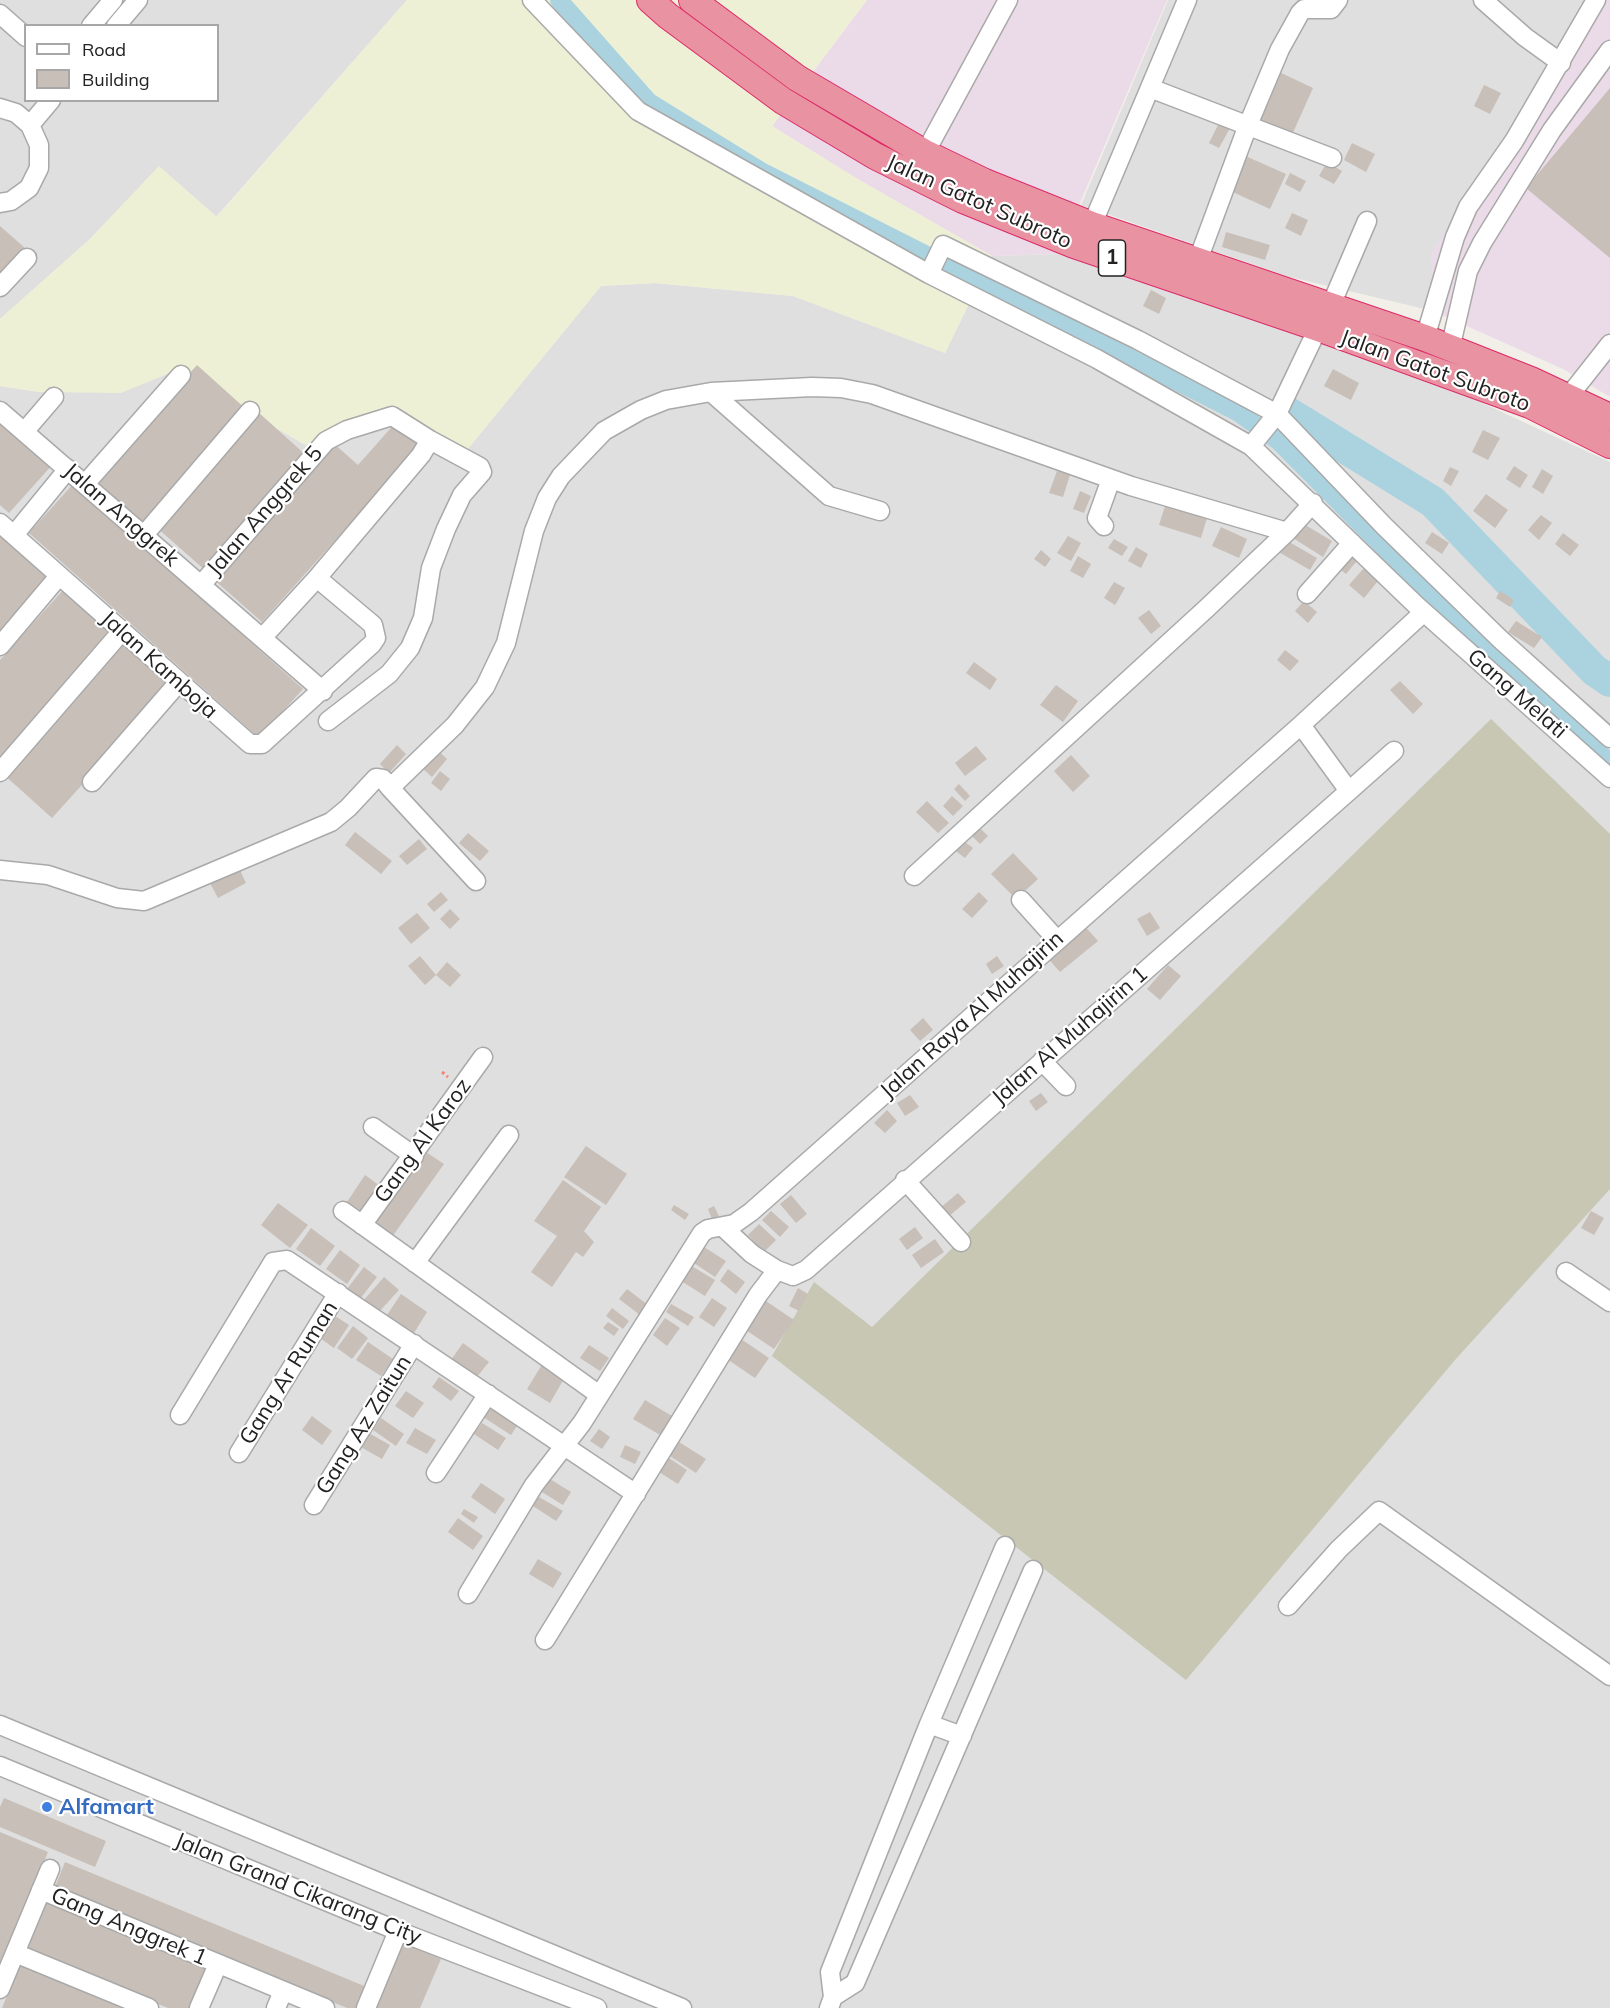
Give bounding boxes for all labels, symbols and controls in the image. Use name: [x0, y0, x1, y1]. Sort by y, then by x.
legend: [24, 24, 219, 102]
text: Road: [82, 38, 126, 61]
text: Building: [82, 68, 150, 91]
street label: Jalan Gatot Subroto: [882, 149, 1076, 255]
road number: 1: [1098, 240, 1126, 276]
street label: Jalan Gatot Subroto: [1336, 324, 1534, 418]
street label: Jalan Anggrek 5: [202, 441, 328, 581]
street label: Jalan Anggrek: [58, 458, 184, 572]
street label: Jalan Kamboja: [95, 606, 223, 724]
street label: Gang Melati: [1462, 644, 1572, 744]
street label: Jalan Raya Al Muhajirin: [875, 926, 1069, 1104]
street label: Jalan Al Muhajirin 1: [987, 961, 1153, 1111]
street label: Gang Al Karoz: [369, 1074, 477, 1208]
street label: Gang Ar Ruman: [234, 1296, 344, 1450]
street label: Gang Az Zaitun: [311, 1351, 417, 1499]
place label: Alfamart: [59, 1794, 154, 1820]
marker: Alfamart: [40, 1800, 54, 1814]
street label: Jalan Grand Cikarang City: [171, 1827, 425, 1951]
street label: Gang Anggrek 1: [47, 1882, 211, 1972]

